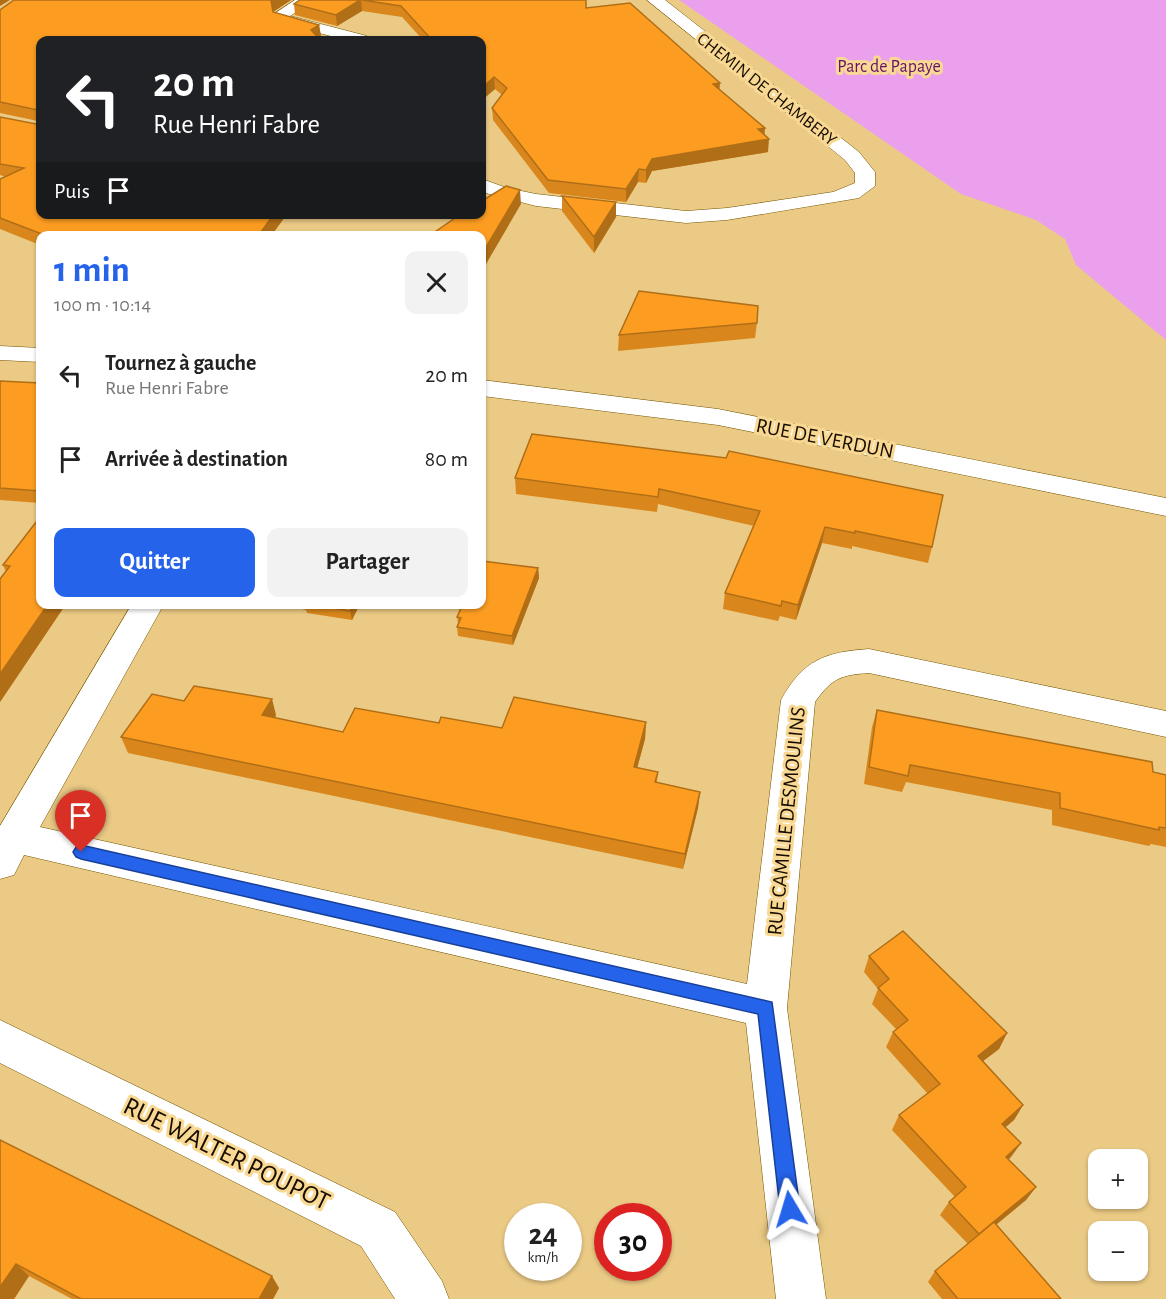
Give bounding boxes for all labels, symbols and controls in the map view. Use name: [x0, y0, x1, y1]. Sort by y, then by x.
street label: CHEMIN DE CHAMBERY: [693, 30, 840, 150]
park label: Parc de Papaye: [837, 58, 941, 76]
icon: left: [54, 60, 132, 138]
text: 20 m: [153, 62, 235, 104]
text: Rue Henri Fabre: [153, 111, 320, 138]
icon: arrive: [102, 174, 135, 207]
text: Puis: [54, 180, 90, 202]
button: close: [405, 251, 468, 314]
text: 1 min: [54, 252, 130, 288]
text: 100 m · 10:14: [54, 295, 151, 315]
text: Tournez à gauche: [105, 352, 256, 374]
icon: left: [54, 359, 87, 392]
text: 20 m: [425, 364, 468, 386]
text: Rue Henri Fabre: [105, 378, 229, 398]
street label: RUE DE VERDUN: [754, 415, 896, 462]
icon: arrive: [54, 443, 87, 476]
text: Arrivée à destination: [105, 448, 288, 470]
text: 80 m: [425, 448, 468, 470]
button: Quitter: [54, 528, 255, 597]
button: Partager: [267, 528, 468, 597]
street label: RUE CAMILLE DESMOULINS: [764, 706, 809, 936]
pin: [55, 790, 106, 852]
icon: arrive: [64, 799, 97, 832]
street label: RUE WALTER POUPOT: [119, 1093, 334, 1215]
map controls: [1088, 1149, 1148, 1281]
button: +: [1088, 1149, 1148, 1209]
position arrow: [758, 1177, 822, 1241]
speed limit sign: 30: [594, 1203, 672, 1281]
text: 24: [528, 1220, 558, 1250]
button: −: [1088, 1221, 1148, 1281]
text: km/h: [528, 1250, 558, 1265]

